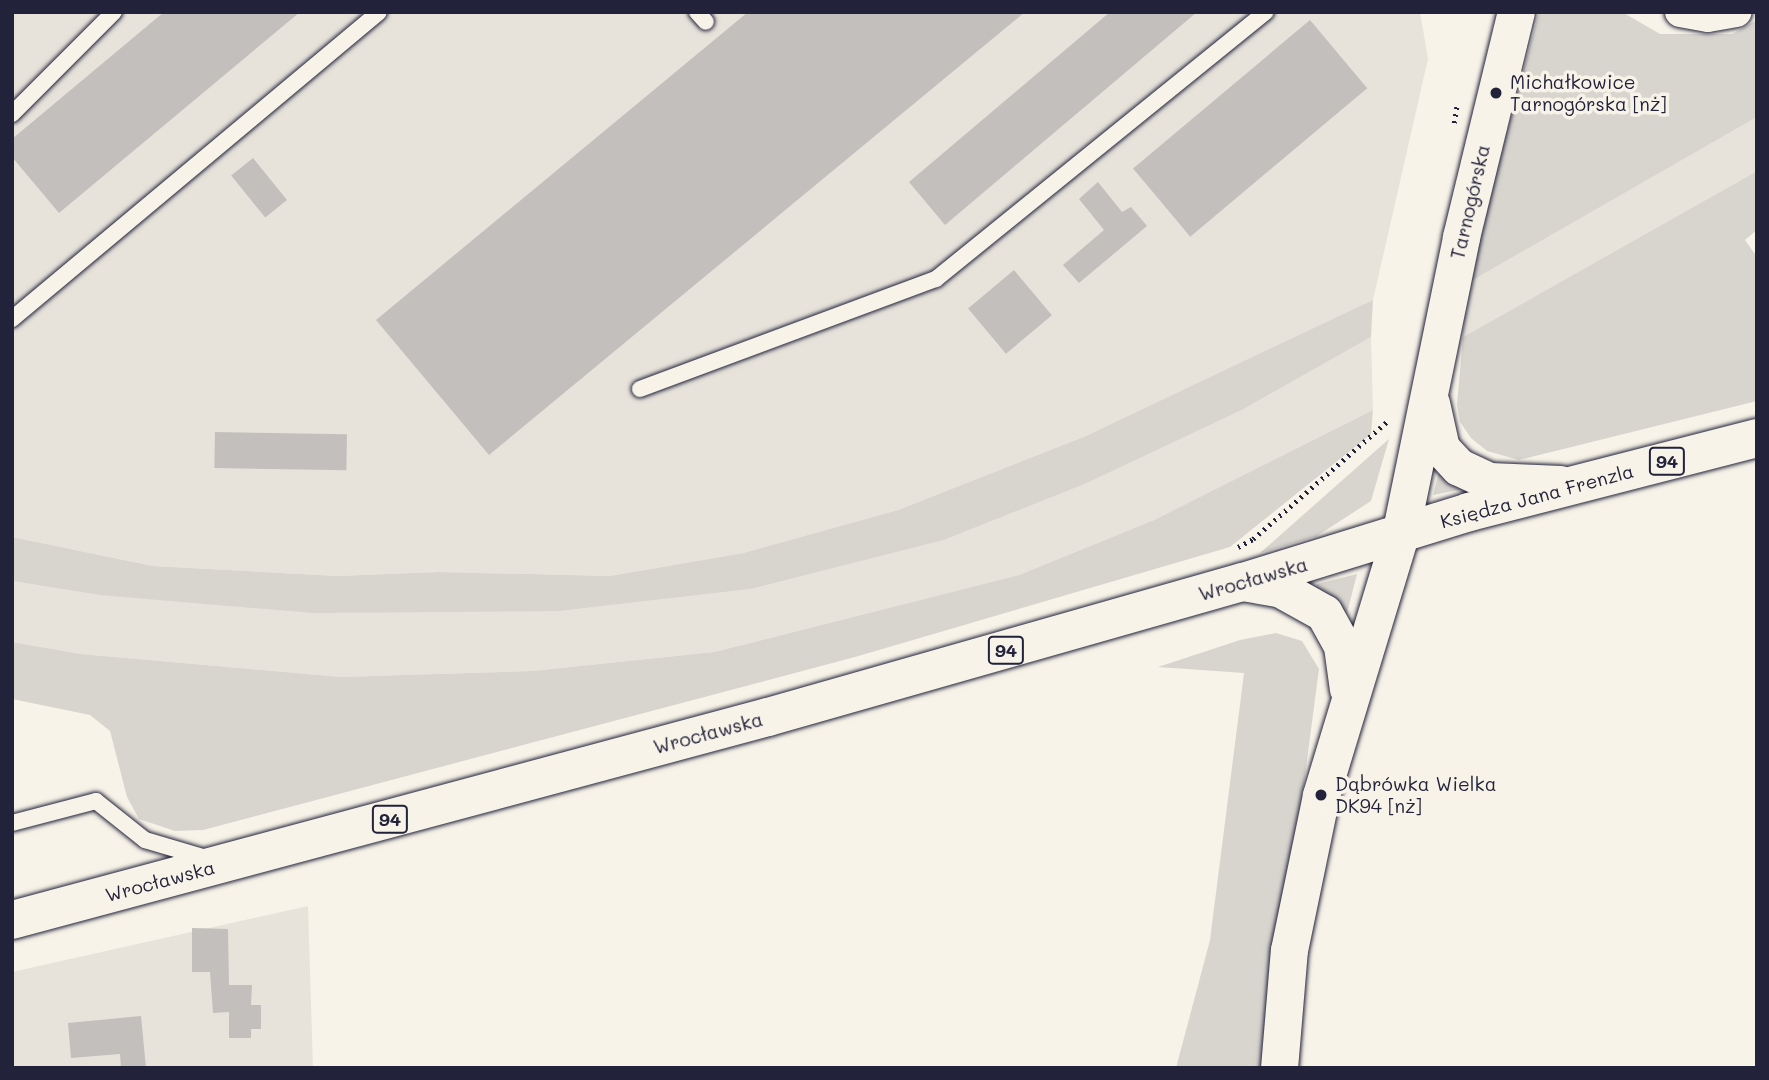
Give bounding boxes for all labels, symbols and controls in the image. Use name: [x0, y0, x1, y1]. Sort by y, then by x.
place label: Michałkowice Tarnogórska [nż]: [1510, 71, 1667, 115]
marker: Michałkowice Tarnogórska [nż]: [1488, 85, 1504, 101]
street label: Tarnogórska: [1446, 143, 1494, 261]
road number: 94: [1648, 447, 1686, 476]
street label: Księdza Jana Frenzla: [1438, 459, 1636, 533]
street label: Wrocławska: [1196, 553, 1310, 605]
road number: 94: [987, 636, 1025, 664]
street label: Wrocławska: [651, 707, 765, 759]
place label: Dąbrówka Wielka DK94 [nż]: [1335, 773, 1496, 817]
marker: Dąbrówka Wielka DK94 [nż]: [1313, 787, 1329, 803]
road number: 94: [371, 804, 409, 834]
street label: Wrocławska: [103, 855, 217, 907]

